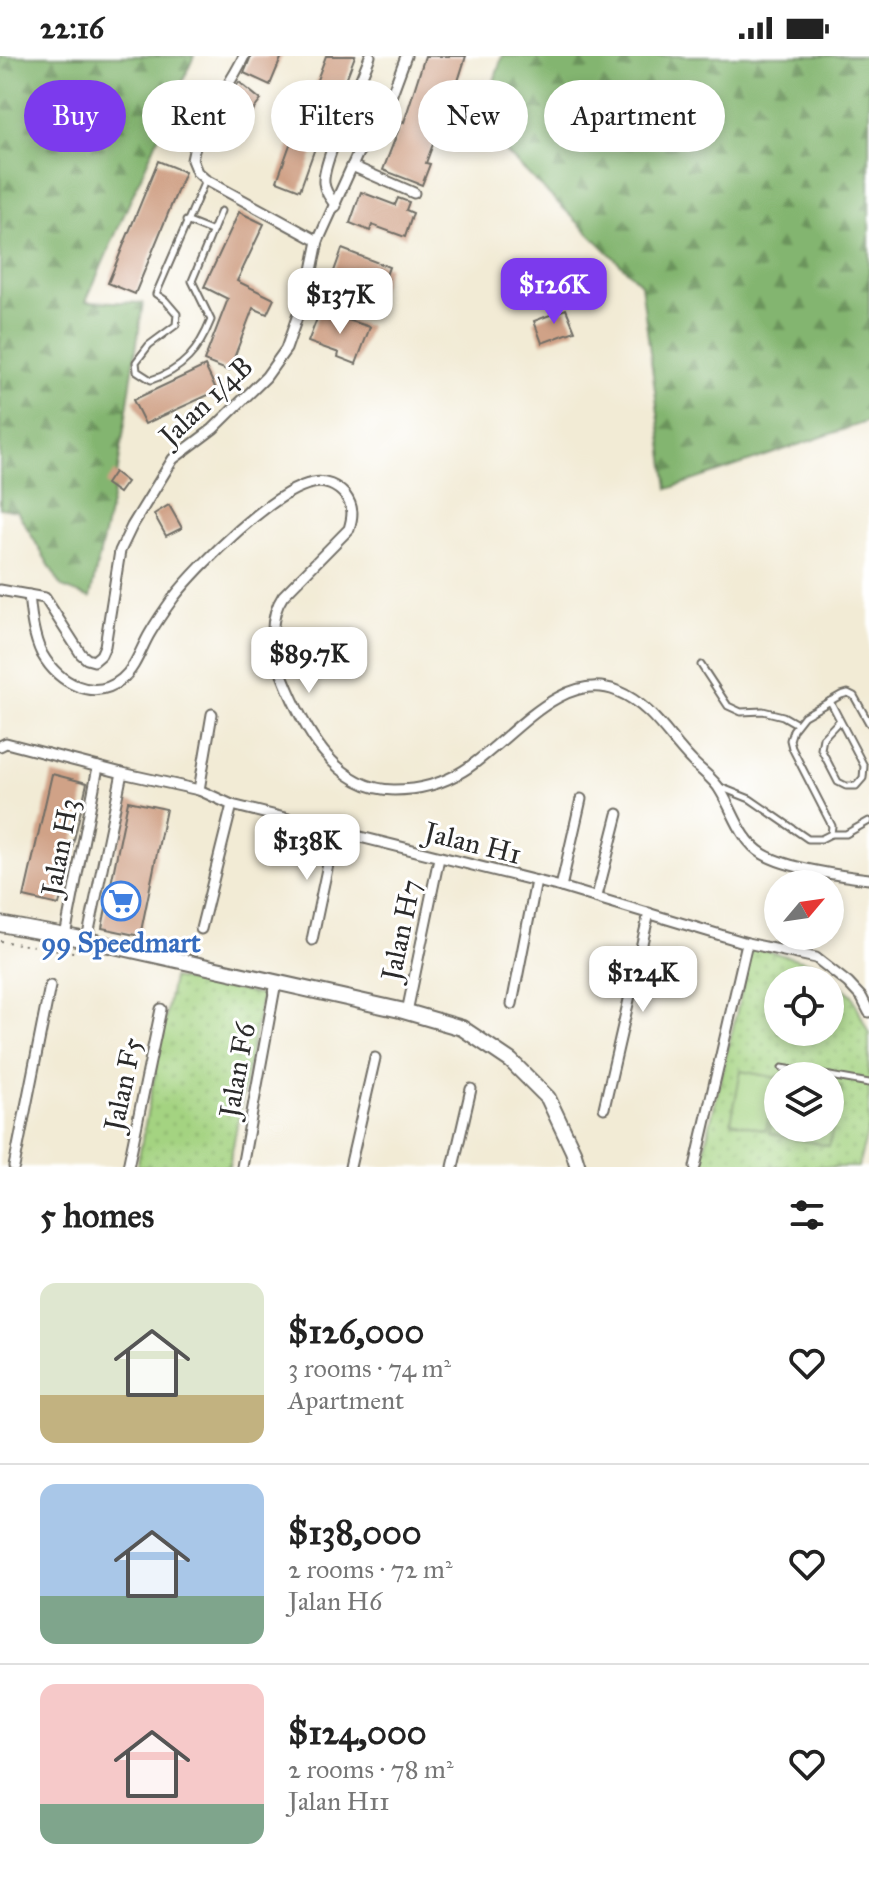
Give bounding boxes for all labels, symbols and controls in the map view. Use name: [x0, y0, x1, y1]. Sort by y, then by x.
text: 22:16: [40, 10, 104, 46]
chip: Buy: [24, 80, 126, 152]
chip: Rent: [142, 80, 255, 152]
chip: Filters: [271, 80, 402, 152]
chip: New: [418, 80, 528, 152]
chip: Apartment: [544, 80, 725, 152]
pin: $126K: [498, 258, 610, 326]
pin: $137K: [284, 268, 396, 336]
text: $126K: [519, 268, 589, 300]
text: $137K: [306, 278, 374, 310]
street label: Jalan 1/4B: [150, 349, 260, 455]
pin: $89.7K: [244, 627, 374, 695]
text: $89.7K: [269, 637, 349, 669]
street label: Jalan H3: [33, 795, 87, 902]
street label: Jalan H1: [418, 813, 525, 872]
pin: $138K: [251, 814, 363, 882]
text: $138K: [273, 824, 341, 856]
north arrow: [764, 870, 844, 950]
map controls: [764, 870, 844, 1142]
street label: Jalan H7: [373, 876, 429, 987]
supermarket icon: 99 Speedmart: [100, 880, 142, 922]
place label: 99 Speedmart: [41, 925, 201, 960]
pin: $124K: [587, 946, 699, 1014]
text: $124K: [607, 956, 679, 988]
button: locate: [764, 966, 844, 1046]
street label: Jalan F6: [211, 1018, 263, 1123]
street label: Jalan F5: [95, 1034, 150, 1137]
button: layers: [764, 1062, 844, 1142]
icon: filters: [785, 1193, 829, 1237]
text: 5 homes: [40, 1195, 154, 1236]
text: $126,000: [288, 1311, 424, 1352]
icon: home: [104, 1315, 200, 1411]
icon: heart: [785, 1341, 829, 1385]
text: 3 rooms · 74 m²: [288, 1352, 451, 1384]
text: Apartment: [288, 1384, 404, 1416]
text: $138,000: [288, 1512, 422, 1553]
icon: home: [104, 1516, 200, 1612]
icon: heart: [785, 1542, 829, 1586]
text: 2 rooms · 72 m²: [288, 1553, 452, 1585]
text: Jalan H6: [288, 1585, 382, 1617]
text: $124,000: [288, 1712, 426, 1753]
icon: home: [104, 1716, 200, 1812]
icon: heart: [785, 1742, 829, 1786]
text: 2 rooms · 78 m²: [288, 1753, 453, 1785]
text: Jalan H11: [288, 1785, 390, 1817]

